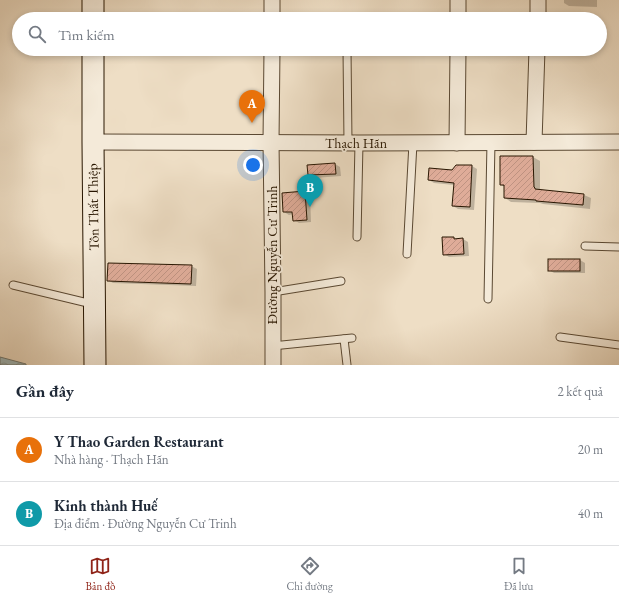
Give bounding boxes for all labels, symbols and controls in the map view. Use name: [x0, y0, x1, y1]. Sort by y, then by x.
search box: [12, 12, 607, 56]
icon: search: [26, 23, 48, 45]
text: Tìm kiếm: [58, 25, 115, 44]
pin: A: [239, 90, 265, 123]
street label: Thạch Hãn: [325, 134, 388, 152]
your location: [243, 155, 263, 175]
street label: Tôn Thất Thiệp: [83, 163, 103, 251]
pin: B: [297, 174, 323, 207]
street label: Đường Nguyễn Cư Trinh: [263, 185, 281, 325]
text: Gần đây: [16, 380, 74, 402]
text: 2 kết quả: [557, 383, 603, 400]
text: Y Thao Garden Restaurant: [54, 432, 224, 451]
text: A: [24, 441, 34, 458]
text: 20 m: [578, 441, 603, 458]
text: Nhà hàng · Thạch Hãn: [54, 451, 169, 468]
text: Kinh thành Huế: [54, 496, 158, 515]
text: B: [25, 505, 33, 522]
text: 40 m: [578, 505, 603, 522]
text: Địa điểm · Đường Nguyễn Cư Trinh: [54, 515, 237, 532]
tab: Bản đồ: [86, 555, 115, 593]
tab: Chỉ đường: [287, 555, 333, 593]
tab: Đã lưu: [504, 555, 533, 593]

